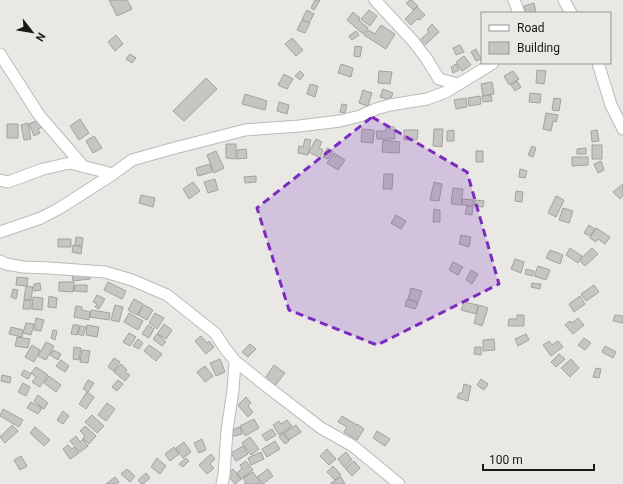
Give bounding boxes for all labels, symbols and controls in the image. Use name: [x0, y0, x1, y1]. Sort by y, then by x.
north arrow: [12, 12, 52, 52]
legend: [481, 12, 611, 64]
text: Road: [517, 21, 545, 35]
text: N: [32, 30, 48, 44]
text: Building: [517, 41, 560, 55]
scale bar: [483, 446, 594, 472]
text: 100 m: [489, 453, 523, 467]

